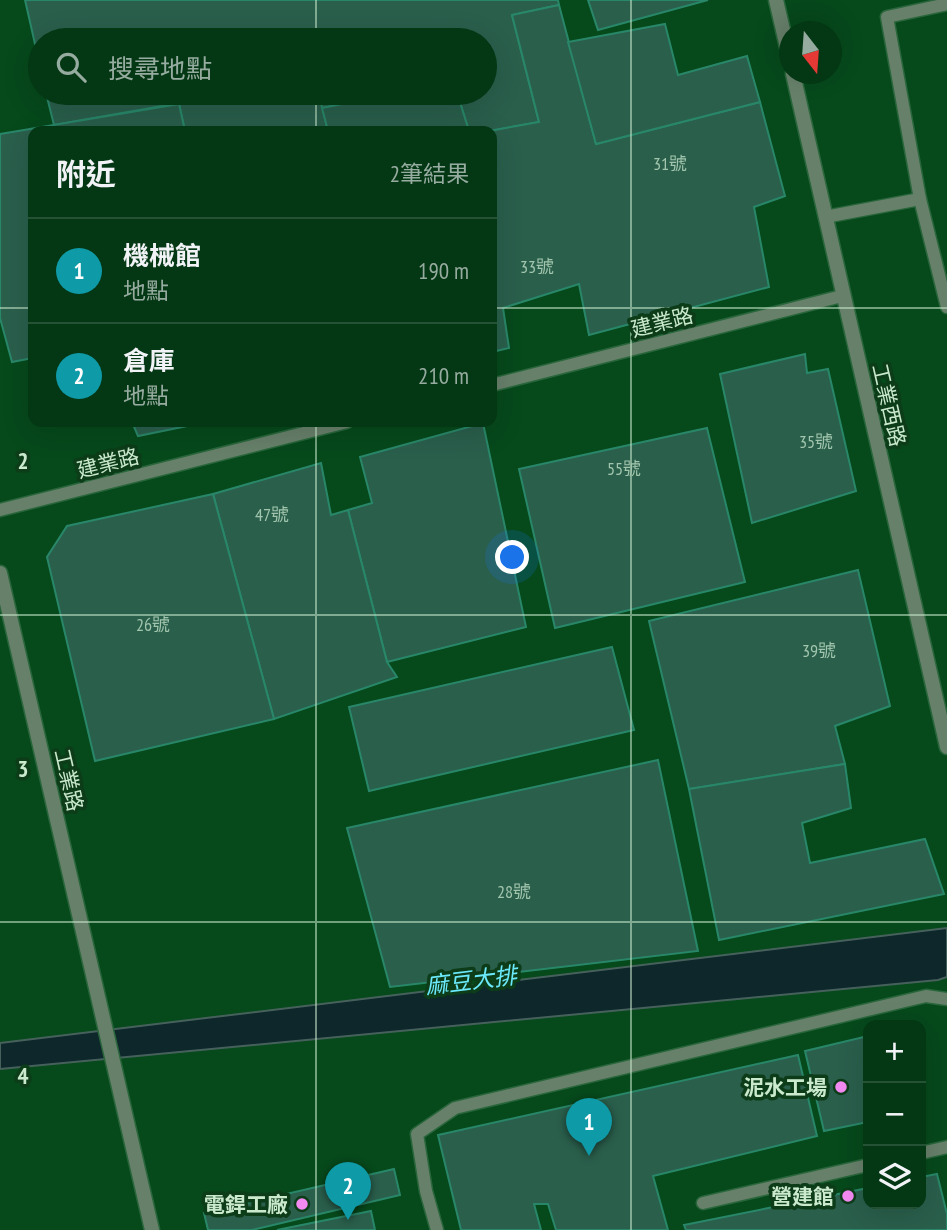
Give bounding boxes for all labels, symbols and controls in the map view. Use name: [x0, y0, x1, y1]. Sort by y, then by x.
north arrow: [779, 21, 842, 84]
search box: [28, 28, 497, 105]
icon: search: [52, 48, 90, 86]
text: 搜尋地點: [108, 52, 212, 85]
house number: 31號: [653, 152, 687, 175]
text: 附近: [56, 154, 116, 193]
text: 2筆結果: [390, 159, 469, 188]
text: 機械館: [123, 239, 201, 272]
house number: 33號: [520, 255, 554, 278]
text: 1: [74, 256, 85, 285]
text: 190 m: [418, 256, 469, 285]
text: 地點: [123, 276, 169, 305]
street label: 建業路: [628, 301, 696, 343]
text: 倉庫: [123, 344, 175, 377]
text: 2: [74, 361, 85, 390]
text: 210 m: [418, 361, 469, 390]
street label: 工業西路: [866, 361, 912, 449]
text: 地點: [123, 381, 169, 410]
house number: 35號: [799, 430, 833, 453]
street label: 建業路: [74, 442, 142, 484]
text: 2: [18, 446, 29, 475]
house number: 55號: [607, 457, 641, 480]
house number: 47號: [255, 503, 289, 526]
your location: [495, 540, 529, 574]
house number: 26號: [136, 613, 170, 636]
house number: 39號: [802, 639, 836, 662]
street label: 工業路: [49, 746, 89, 814]
text: 3: [18, 754, 29, 783]
house number: 28號: [497, 880, 531, 903]
water label: 麻豆大排: [424, 960, 521, 1000]
map controls: [863, 1020, 926, 1209]
button: +: [863, 1020, 926, 1083]
text: 4: [18, 1061, 29, 1090]
place label: 泥水工場: [743, 1074, 827, 1101]
marker: 泥水工場: [833, 1079, 849, 1095]
button: −: [863, 1083, 926, 1146]
pin: 1: [566, 1098, 612, 1156]
button: layers: [863, 1146, 926, 1209]
pin: 2: [325, 1162, 371, 1220]
place label: 營建館: [771, 1183, 834, 1210]
marker: 營建館: [840, 1188, 856, 1204]
place label: 電銲工廠: [204, 1191, 288, 1218]
marker: 電銲工廠: [294, 1196, 310, 1212]

